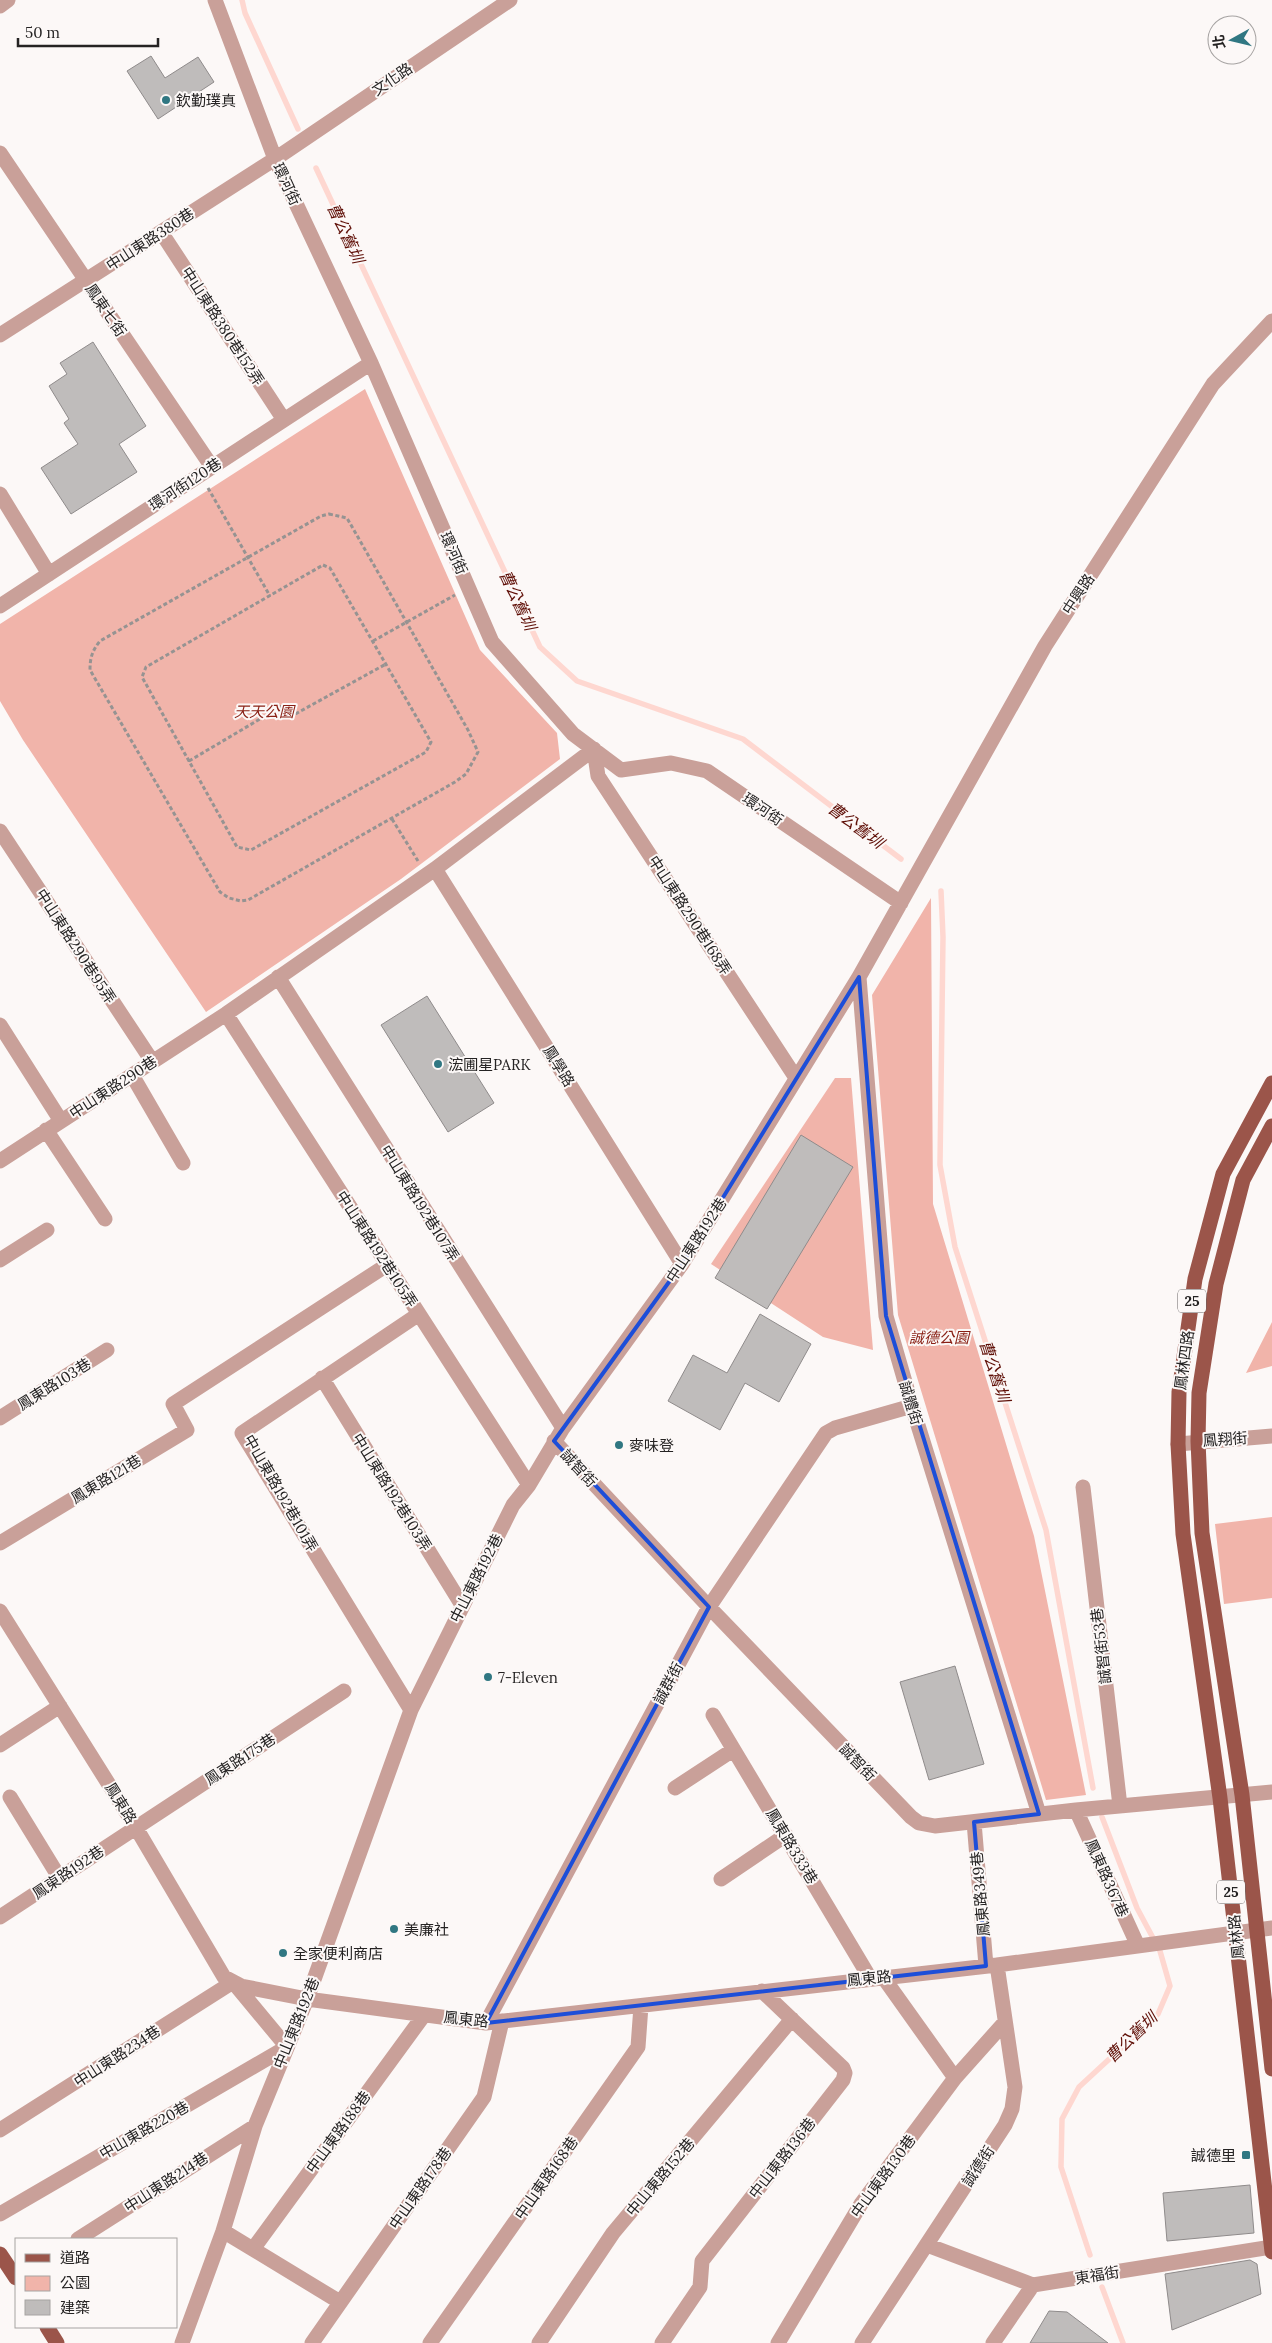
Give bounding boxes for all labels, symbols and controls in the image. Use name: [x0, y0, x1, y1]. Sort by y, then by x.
scale bar: [18, 15, 158, 47]
north arrow: [1207, 15, 1257, 65]
text: 50 m: [25, 23, 60, 42]
text: 北: [1209, 34, 1229, 50]
street label: 文化路: [368, 59, 416, 99]
place label: 欽勤璞真: [176, 91, 236, 110]
marker: 欽勤璞真: [160, 94, 172, 106]
street label: 環河街: [269, 160, 305, 208]
water label: 曹公舊圳: [323, 200, 369, 268]
street label: 中山東路380巷: [102, 203, 198, 275]
street label: 中山東路380巷152弄: [178, 263, 268, 389]
street label: 鳳東七街: [81, 280, 131, 340]
street label: 環河街120巷: [145, 453, 225, 515]
street label: 環河街: [436, 529, 472, 577]
water label: 曹公舊圳: [495, 567, 541, 635]
street label: 中興路: [1058, 570, 1098, 618]
park label: 天天公園: [234, 702, 296, 721]
street label: 環河街: [739, 789, 787, 829]
water label: 曹公舊圳: [824, 798, 889, 853]
street label: 中山東路290巷168弄: [644, 852, 736, 978]
street label: 中山東路290巷95弄: [32, 885, 120, 1007]
street label: 鳳學路: [539, 1042, 579, 1090]
street label: 中山東路290巷: [65, 1052, 161, 1122]
place label: 浤圃星PARK: [448, 1055, 531, 1074]
marker: 浤圃星PARK: [432, 1058, 444, 1070]
street label: 中山東路192巷107弄: [377, 1141, 463, 1265]
street label: 中山東路192巷105弄: [332, 1187, 422, 1311]
street label: 中山東路192巷: [662, 1194, 730, 1286]
road number: 25: [1178, 1290, 1206, 1312]
park label: 誠德公園: [909, 1328, 971, 1347]
street label: 鳳林四路: [1170, 1329, 1198, 1391]
water label: 曹公舊圳: [976, 1337, 1015, 1406]
street label: 鳳東路103巷: [14, 1354, 94, 1414]
street label: 誠體街: [895, 1379, 927, 1427]
street label: 鳳翔街: [1202, 1428, 1248, 1450]
street label: 中山東路192巷103弄: [348, 1430, 436, 1554]
street label: 中山東路192巷101弄: [240, 1431, 322, 1555]
place label: 麥味登: [629, 1436, 674, 1455]
marker: 麥味登: [613, 1439, 625, 1451]
street label: 誠智街: [557, 1445, 601, 1491]
street label: 鳳東路121巷: [67, 1451, 145, 1507]
street label: 中山東路192巷: [445, 1530, 507, 1626]
street label: 誠智街53巷: [1087, 1607, 1115, 1685]
street label: 誠群街: [649, 1659, 687, 1707]
place label: 7-Eleven: [498, 1668, 558, 1687]
marker: 7-Eleven: [482, 1671, 494, 1683]
street label: 鳳東路175巷: [201, 1729, 279, 1789]
street label: 誠智街: [836, 1739, 880, 1785]
street label: 鳳東路: [101, 1779, 141, 1827]
street label: 鳳東路333巷: [762, 1805, 822, 1887]
street label: 鳳東路367巷: [1081, 1836, 1133, 1920]
street label: 鳳東路192巷: [29, 1841, 107, 1903]
street label: 鳳東路349巷: [967, 1851, 993, 1937]
road number: 25: [1217, 1880, 1245, 1904]
street label: 鳳林路: [1224, 1914, 1248, 1960]
place label: 美廉社: [404, 1920, 449, 1939]
marker: 美廉社: [388, 1923, 400, 1935]
place label: 全家便利商店: [293, 1944, 383, 1963]
marker: 全家便利商店: [277, 1947, 289, 1959]
street label: 鳳東路: [846, 1966, 892, 1990]
street label: 中山東路192巷: [269, 1974, 323, 2072]
water label: 曹公舊圳: [1101, 2006, 1162, 2066]
street label: 鳳東路: [443, 2007, 489, 2031]
street label: 中山東路234巷: [70, 2021, 164, 2091]
street label: 中山東路188巷: [302, 2087, 374, 2177]
street label: 中山東路220巷: [96, 2097, 192, 2163]
street label: 中山東路136巷: [745, 2114, 819, 2202]
street label: 中山東路130巷: [846, 2131, 920, 2221]
street label: 中山東路168巷: [510, 2133, 582, 2223]
street label: 中山東路152巷: [622, 2134, 698, 2220]
street label: 誠德街: [958, 2142, 998, 2190]
street label: 中山東路178巷: [385, 2143, 455, 2233]
place label: 誠德里: [1191, 2146, 1236, 2165]
street label: 中山東路214巷: [120, 2148, 212, 2216]
marker: 誠德里: [1240, 2149, 1252, 2161]
legend: [15, 2238, 178, 2328]
text: 道路: [60, 2248, 90, 2267]
street label: 東福街: [1073, 2262, 1121, 2288]
text: 公園: [60, 2273, 90, 2292]
text: 建築: [60, 2298, 90, 2317]

